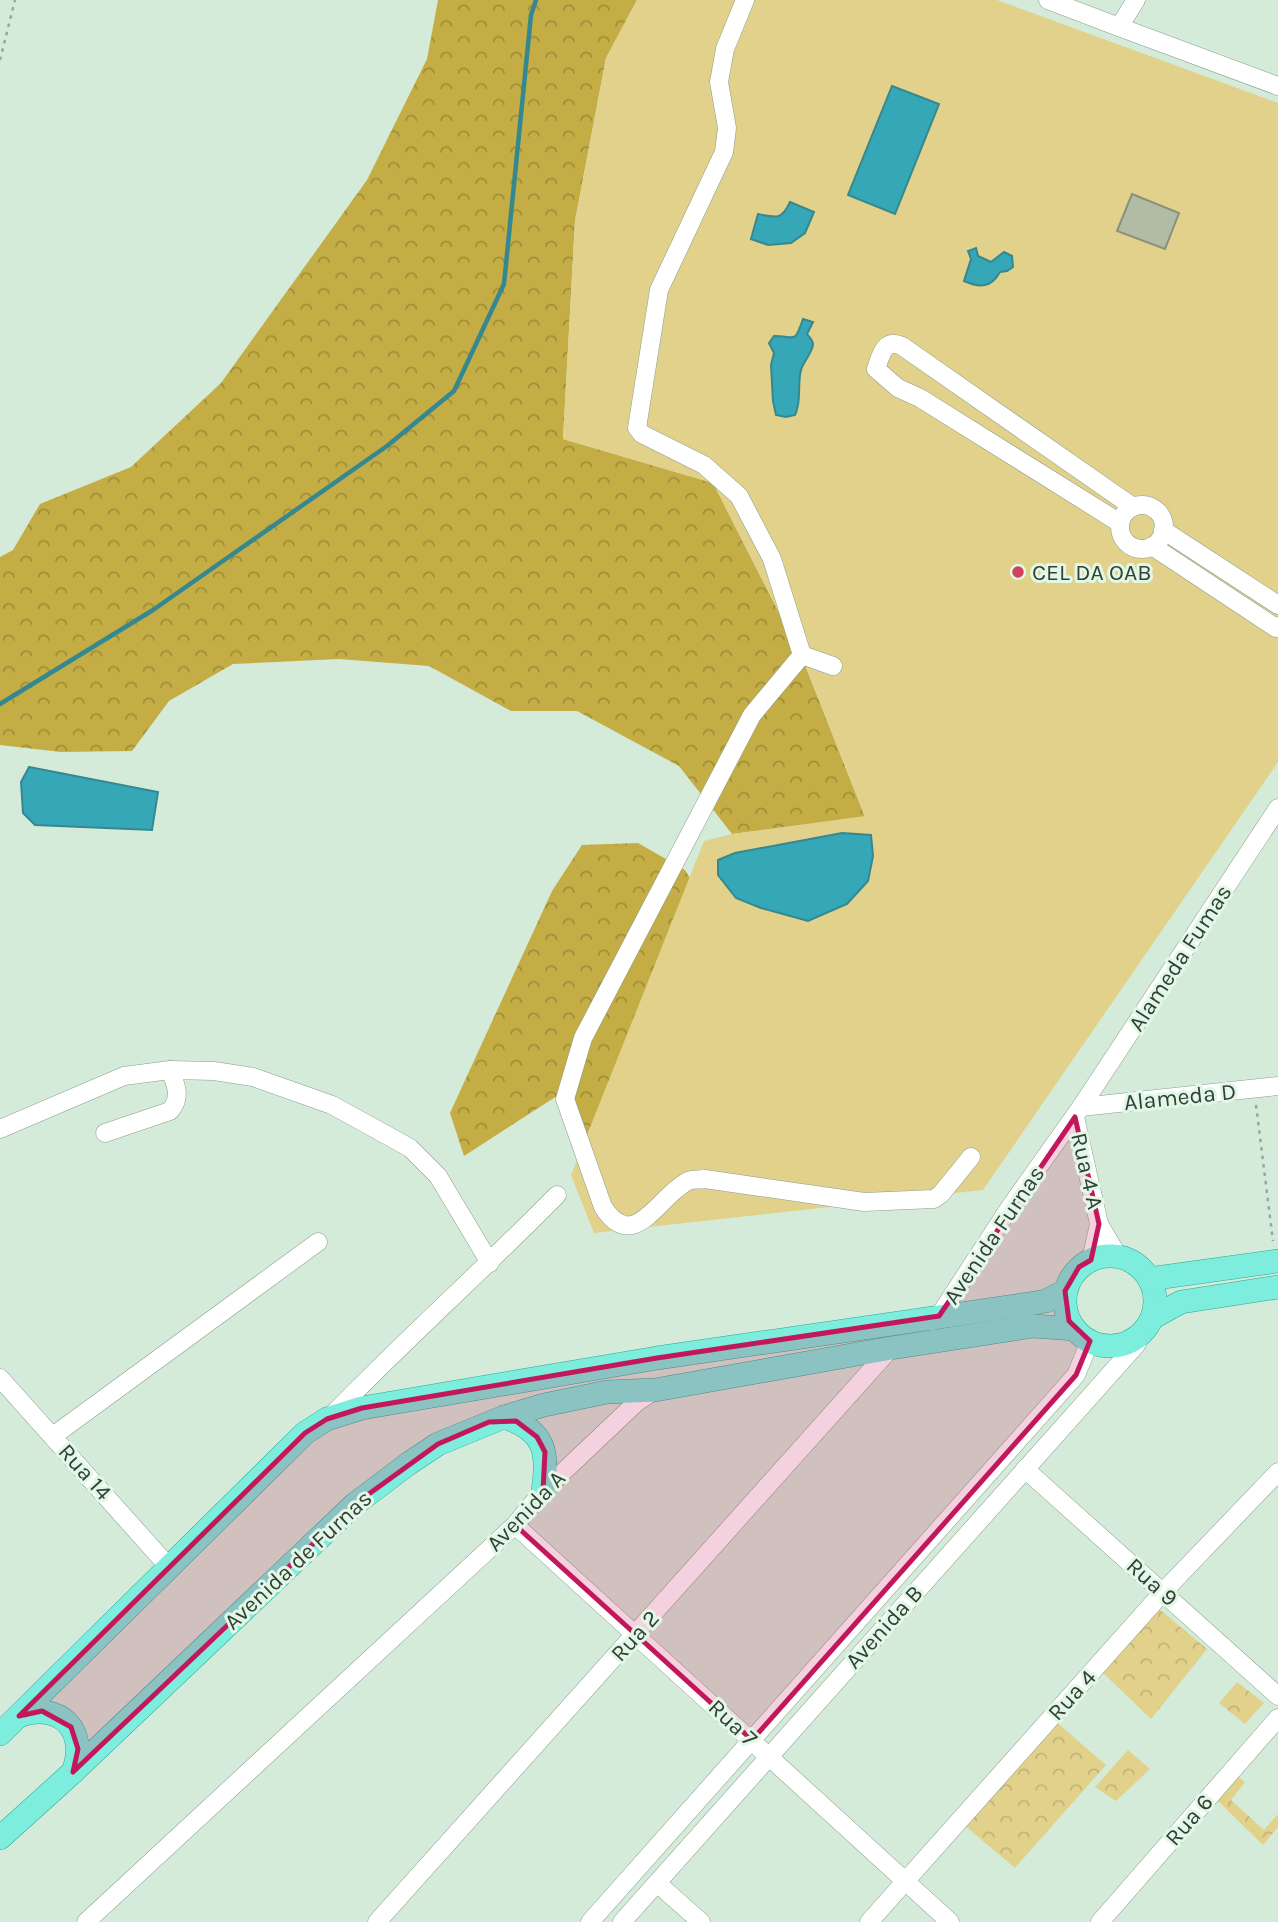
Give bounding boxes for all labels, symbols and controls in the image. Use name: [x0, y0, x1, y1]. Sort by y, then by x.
place label: CEL DA OAB: [1032, 559, 1151, 586]
marker: CEL DA OAB: [1010, 564, 1026, 580]
street label: Alameda Fumas: [1123, 880, 1237, 1036]
street label: Alameda D: [1123, 1078, 1237, 1116]
street label: Rua 4 A: [1065, 1130, 1109, 1212]
street label: Avenida Furnas: [938, 1161, 1050, 1309]
street label: Rua 14: [53, 1438, 117, 1506]
street label: Avenida A: [481, 1465, 571, 1557]
street label: Avenida de Furnas: [219, 1485, 377, 1635]
street label: Rua 9: [1121, 1552, 1183, 1612]
street label: Avenida B: [840, 1580, 928, 1674]
street label: Rua 2: [605, 1605, 665, 1667]
street label: Rua 4: [1042, 1664, 1102, 1726]
street label: Rua 7: [703, 1694, 763, 1752]
street label: Rua 6: [1159, 1789, 1219, 1851]

